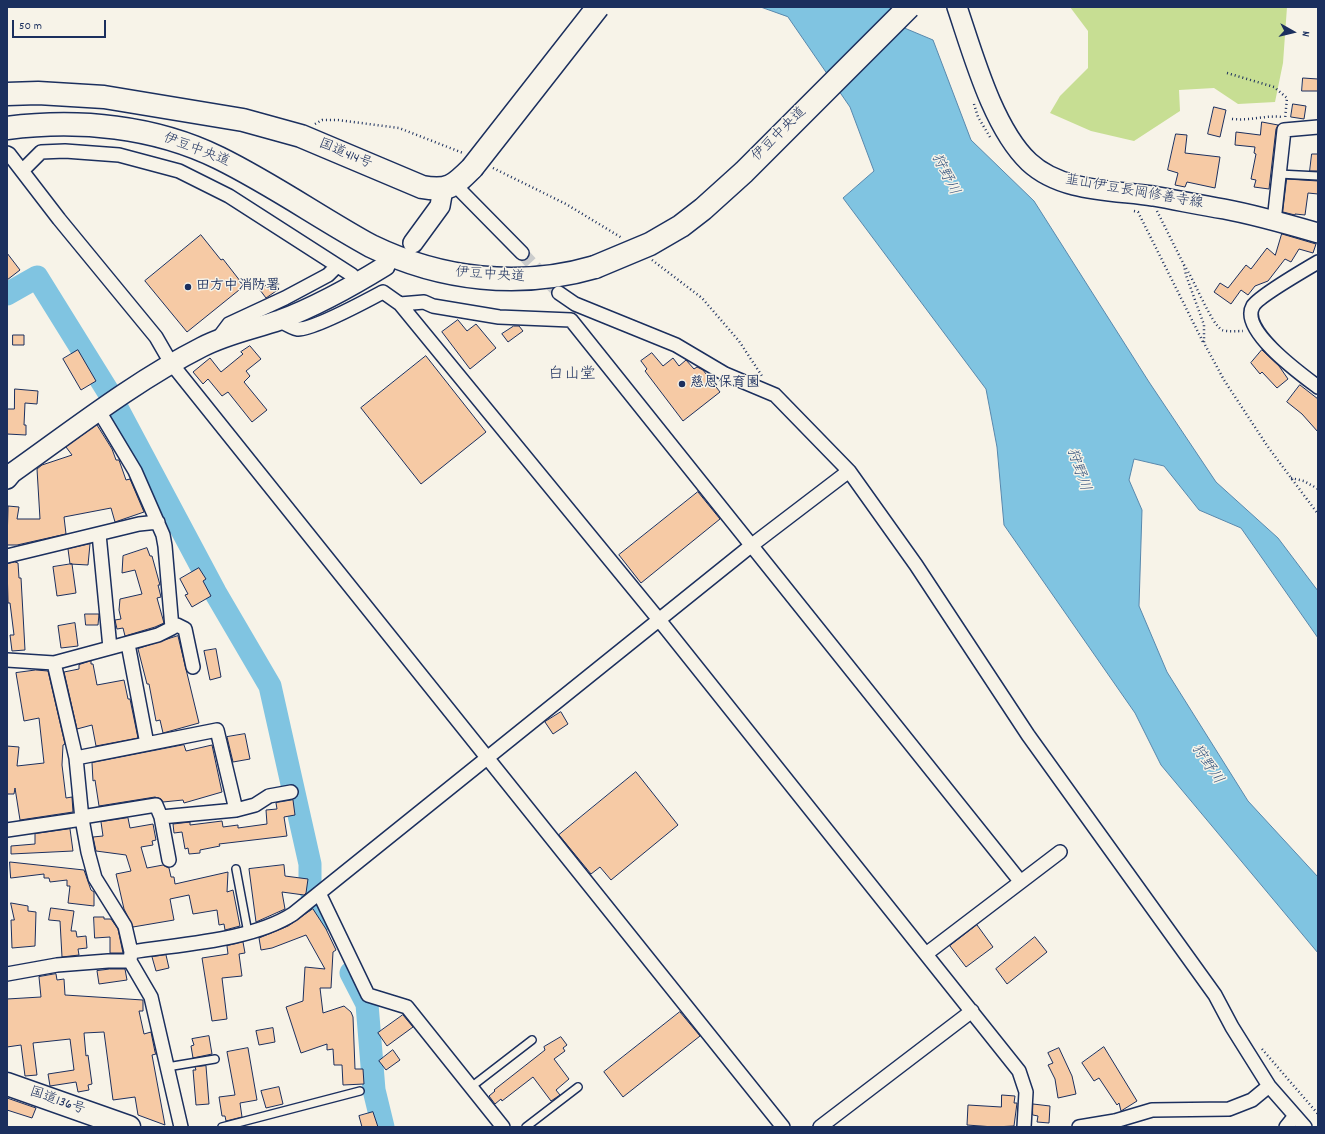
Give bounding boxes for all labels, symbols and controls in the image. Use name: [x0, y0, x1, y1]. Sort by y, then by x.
scale bar: [14, 12, 108, 38]
north arrow: [1273, 12, 1313, 52]
text: 50 m: [19, 18, 42, 35]
text: N: [1297, 30, 1313, 37]
street label: 伊豆中央道: [749, 104, 811, 166]
street label: 伊豆中央道: [160, 131, 232, 171]
street label: 国道414号: [316, 136, 374, 174]
water label: 狩野川: [926, 151, 962, 199]
street label: 韮山伊豆長岡修善寺線: [1064, 173, 1204, 213]
street label: 伊豆中央道: [454, 265, 526, 287]
place label: 田方中消防署: [196, 279, 280, 295]
marker: 田方中消防署: [183, 282, 193, 292]
district label: 白山堂: [548, 366, 596, 386]
place label: 慈恩保育園: [690, 376, 760, 392]
marker: 慈恩保育園: [677, 379, 687, 389]
water label: 狩野川: [1061, 446, 1093, 494]
water label: 狩野川: [1186, 741, 1226, 789]
street label: 国道136号: [27, 1085, 87, 1119]

